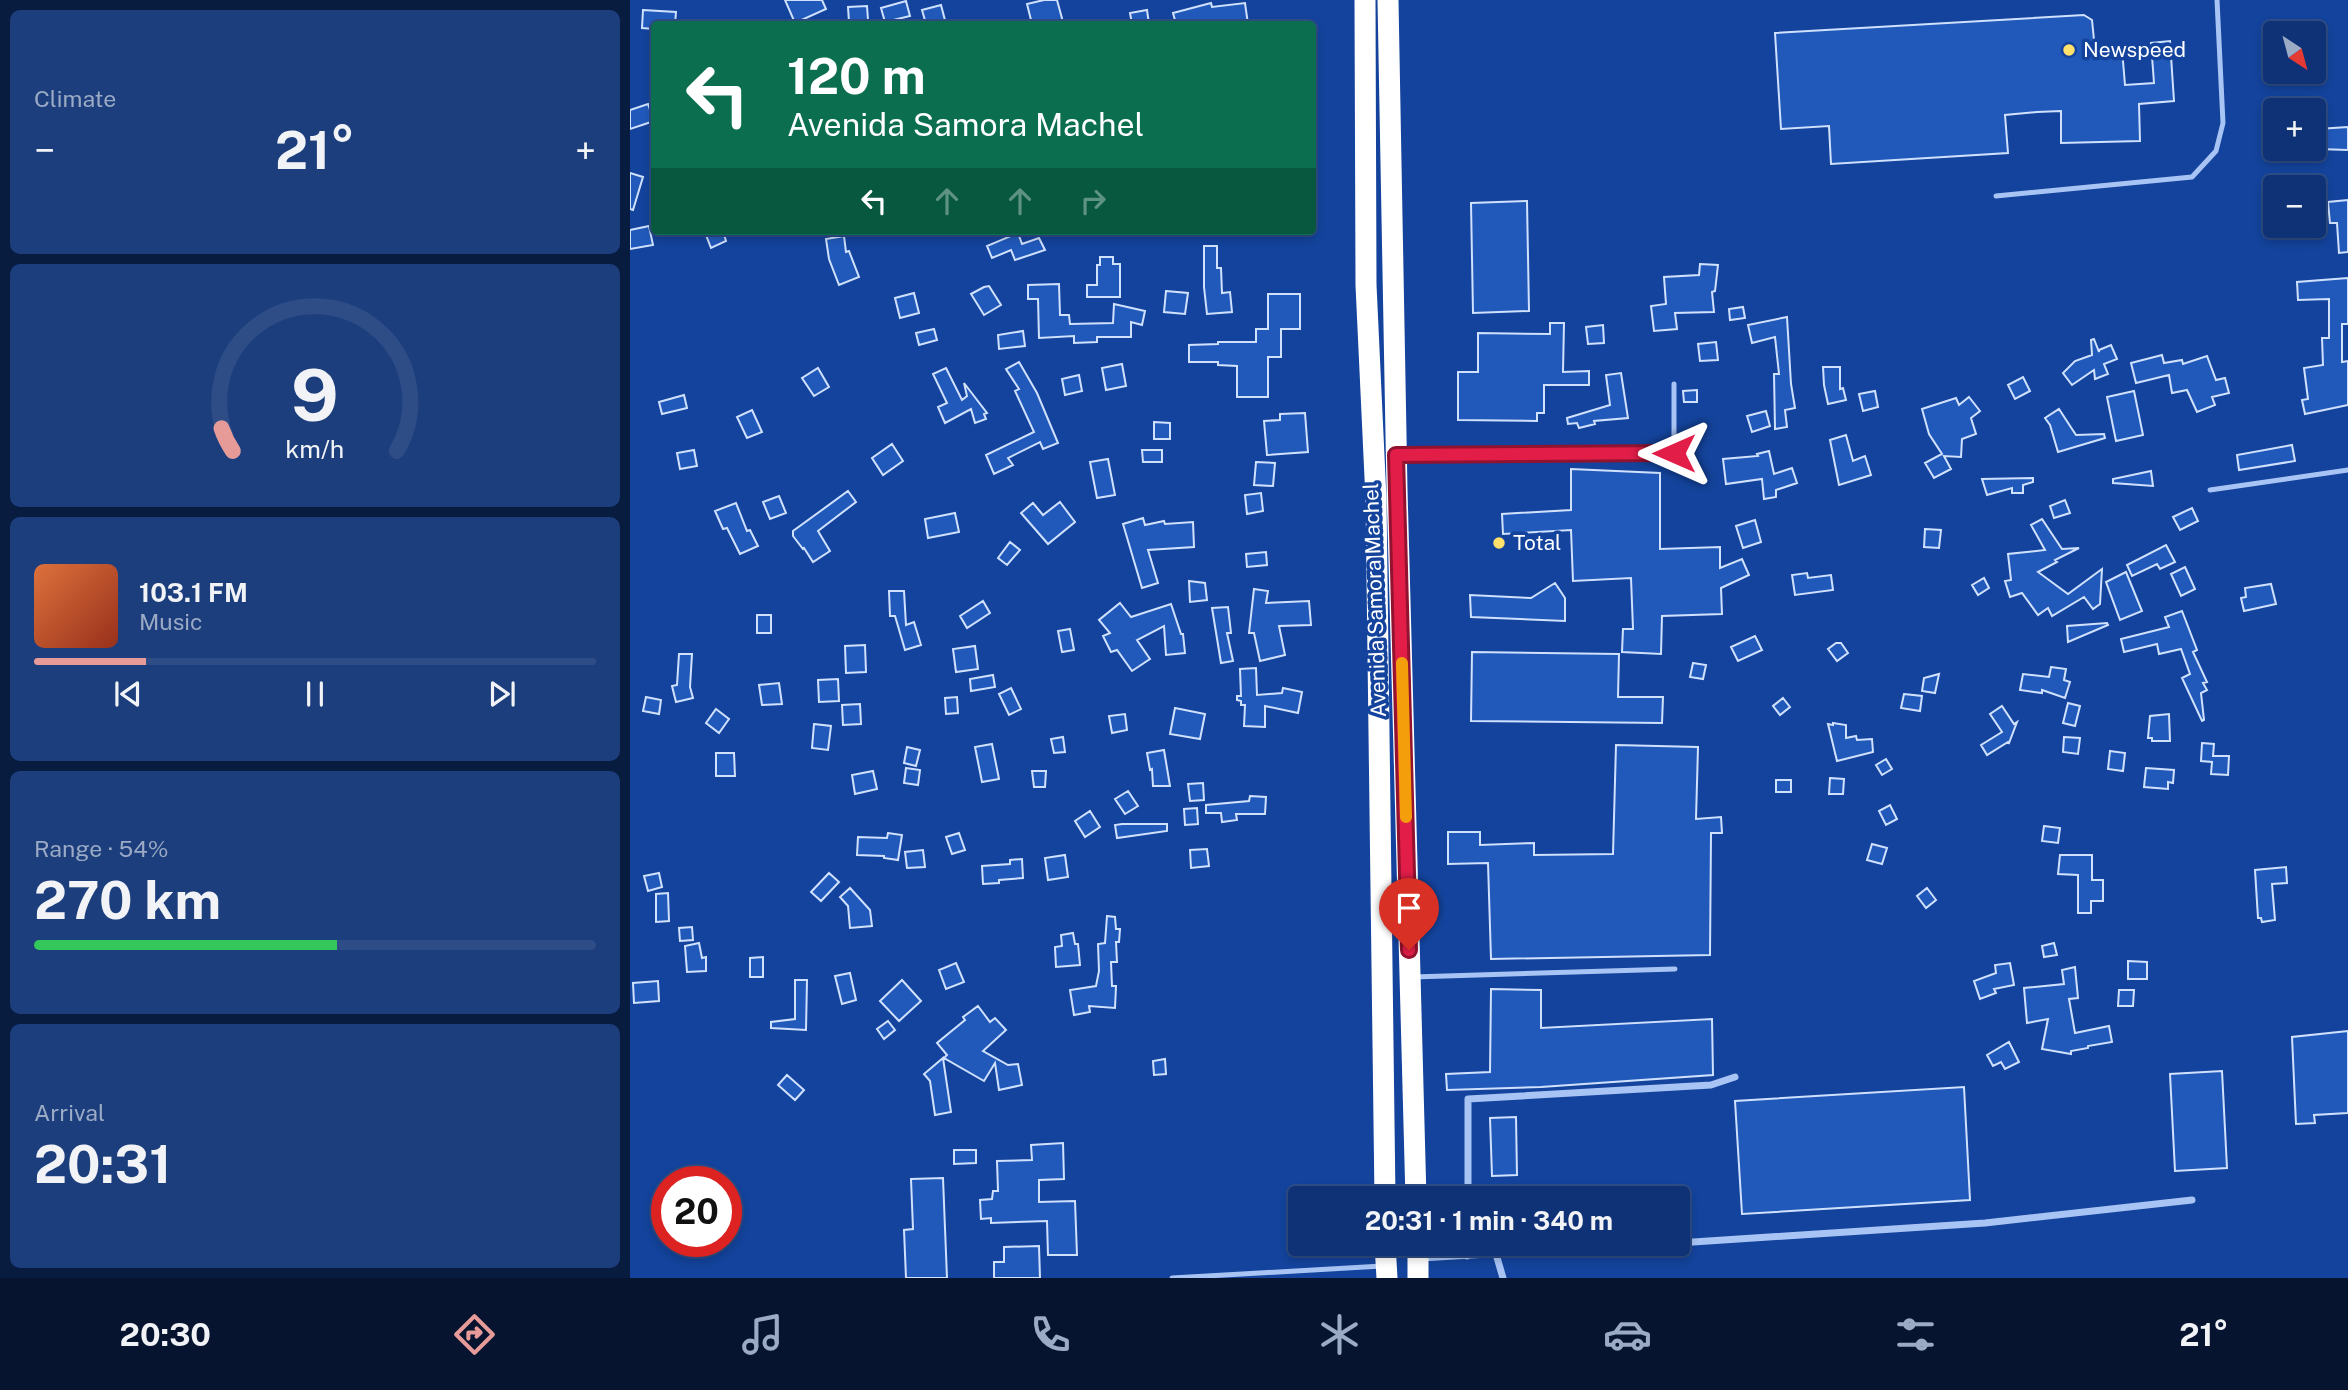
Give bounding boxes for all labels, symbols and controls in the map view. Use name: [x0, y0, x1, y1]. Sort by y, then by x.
north arrow: [2263, 21, 2326, 84]
map controls: [2263, 21, 2326, 238]
place label: Newspeed: [2083, 37, 2186, 62]
marker: Newspeed: [2061, 42, 2077, 58]
text: 120 m: [787, 47, 926, 105]
icon: left: [672, 49, 763, 140]
text: Climate: [34, 85, 116, 112]
button: +: [2263, 98, 2326, 161]
text: Avenida Samora Machel: [787, 106, 1144, 143]
text: 21°: [275, 120, 355, 181]
text: −: [34, 128, 55, 173]
text: +: [575, 128, 596, 173]
button: −: [2263, 175, 2326, 238]
icon: left: [855, 182, 893, 220]
icon: ahead: [928, 182, 966, 220]
icon: ahead: [1001, 182, 1039, 220]
icon: right: [1074, 182, 1112, 220]
text: 9: [291, 353, 339, 438]
position arrow: [1637, 416, 1711, 490]
text: km/h: [286, 434, 344, 464]
street label: Avenida Samora Machel: [1358, 482, 1391, 718]
place label: Total: [1513, 530, 1561, 555]
marker: Total: [1491, 535, 1507, 551]
text: 103.1 FM: [139, 577, 248, 608]
text: Music: [139, 608, 203, 635]
icon: previous: [109, 675, 147, 713]
icon: pause: [296, 675, 334, 713]
icon: next: [483, 675, 521, 713]
text: Range · 54%: [34, 835, 168, 862]
text: 270 km: [34, 870, 221, 931]
pin: [1379, 878, 1439, 950]
icon: arrive: [1390, 889, 1428, 927]
text: Arrival: [34, 1099, 105, 1126]
text: 20:31: [34, 1134, 171, 1195]
speed limit sign: 20: [651, 1166, 742, 1257]
text: 20:31 · 1 min · 340 m: [1365, 1205, 1613, 1236]
icon: directions: [450, 1310, 499, 1359]
icon: music: [738, 1310, 787, 1359]
icon: phone: [1026, 1310, 1075, 1359]
icon: climate: [1315, 1310, 1364, 1359]
icon: car: [1603, 1310, 1652, 1359]
icon: filters: [1891, 1310, 1940, 1359]
text: 20:30: [120, 1316, 211, 1353]
text: 21°: [2179, 1316, 2228, 1353]

